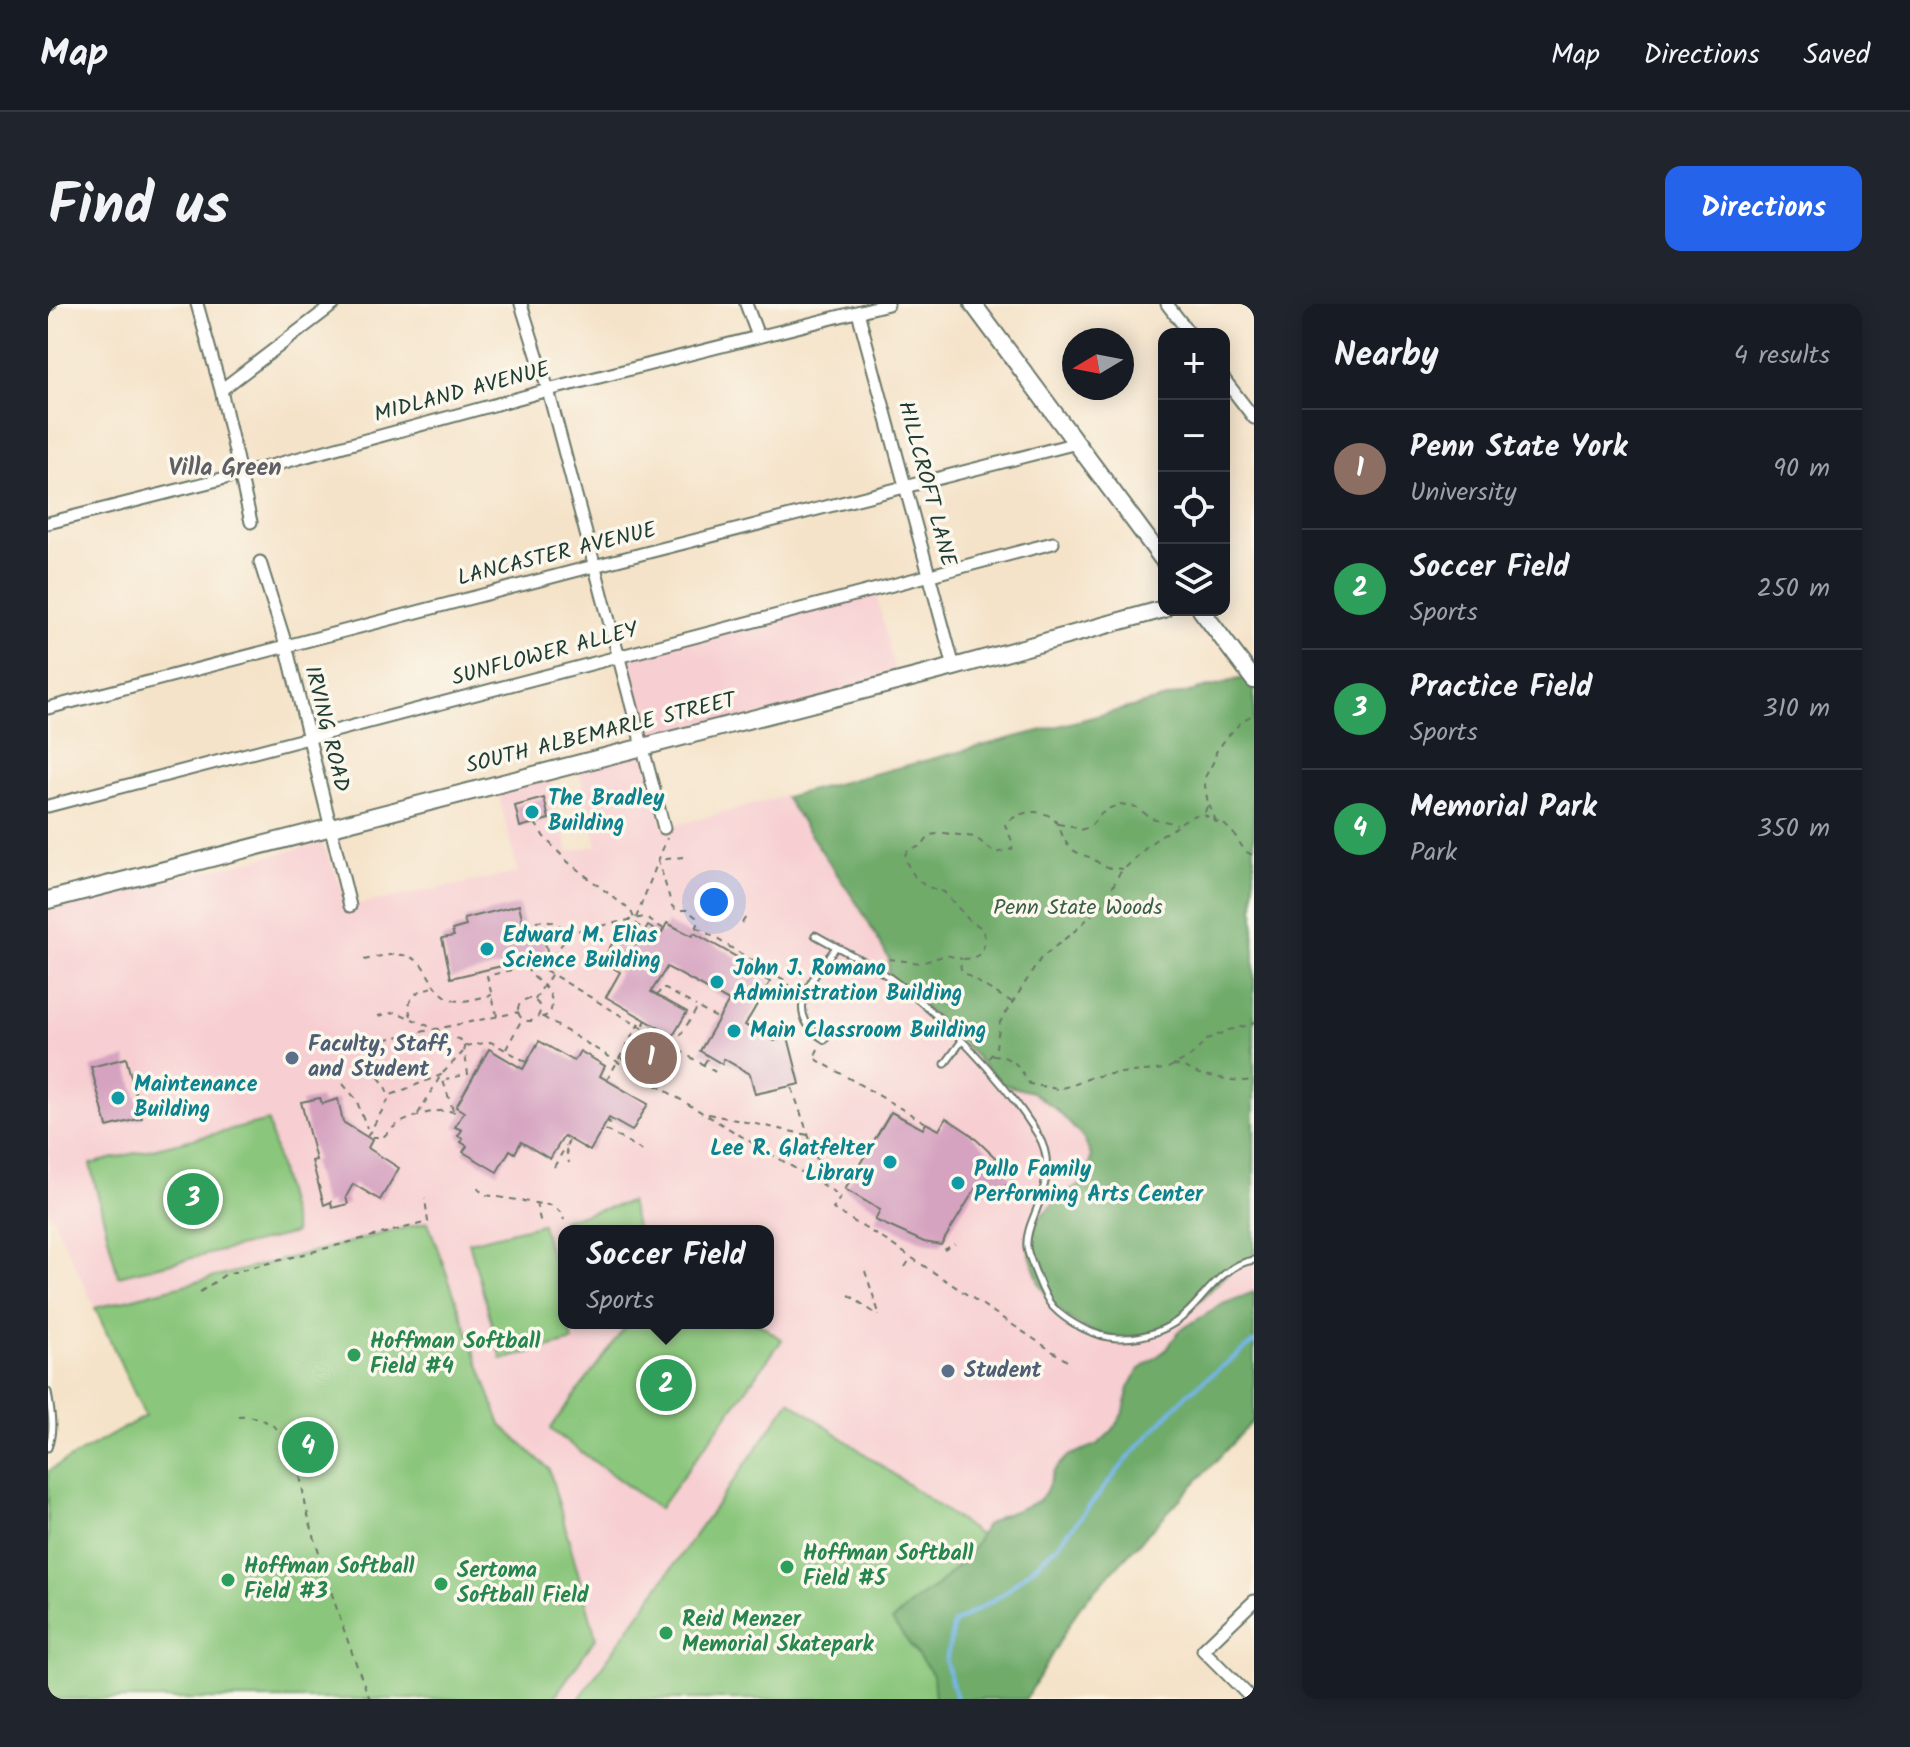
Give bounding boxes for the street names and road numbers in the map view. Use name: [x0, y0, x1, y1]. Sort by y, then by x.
street label: MIDLAND AVENUE: [370, 352, 555, 433]
street label: HILLCROFT LANE: [887, 397, 965, 572]
street label: LANCASTER AVENUE: [454, 513, 661, 597]
street label: SUNFLOWER ALLEY: [448, 613, 643, 697]
street label: IRVING ROAD: [293, 662, 359, 796]
street label: SOUTH ALBEMARLE STREET: [462, 683, 742, 784]

